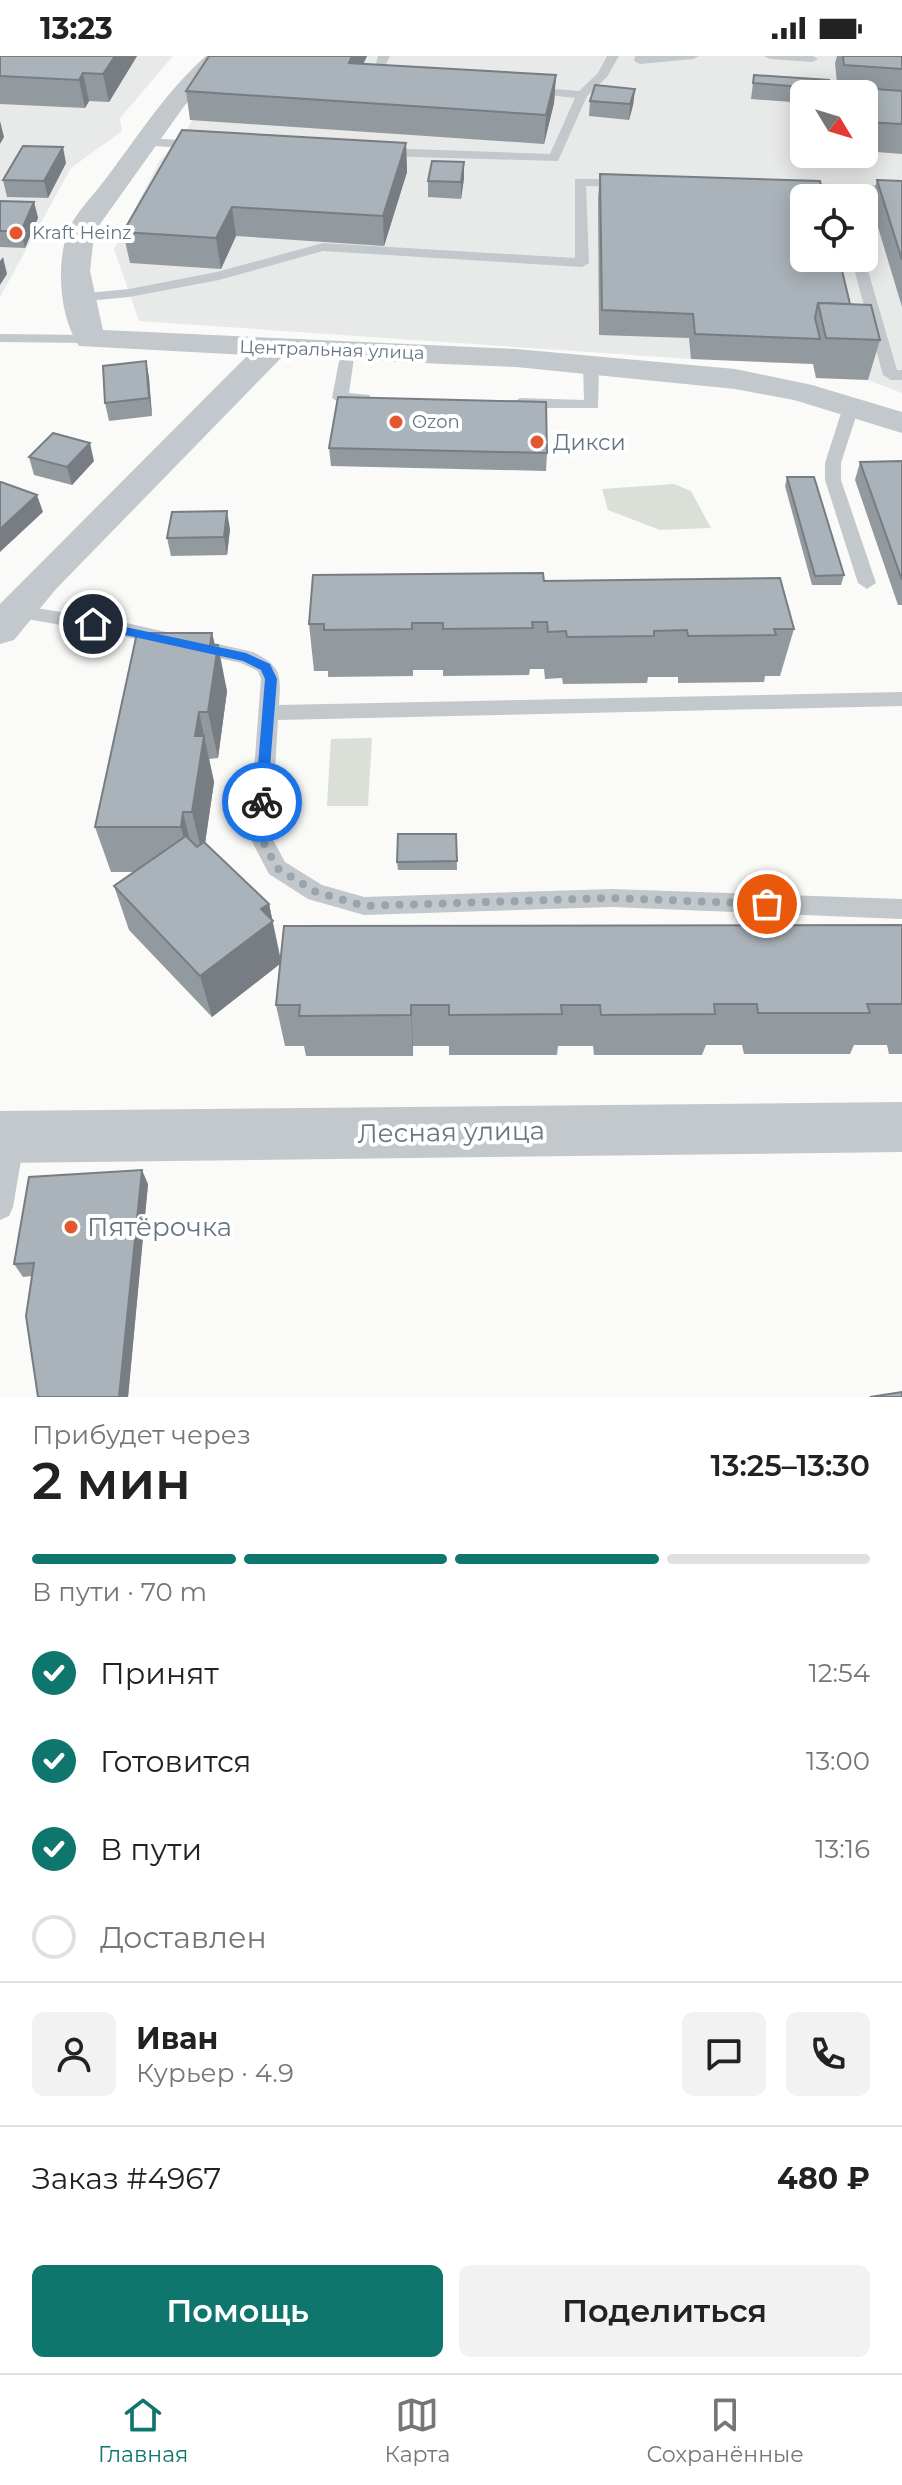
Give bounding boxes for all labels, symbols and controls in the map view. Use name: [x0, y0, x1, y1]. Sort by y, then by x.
text: 13:23: [40, 10, 113, 47]
north arrow: [790, 80, 878, 168]
map controls: [790, 80, 878, 272]
button: locate: [790, 184, 878, 272]
place label: Kraft Heinz: [32, 222, 132, 244]
marker: Kraft Heinz: [7, 224, 25, 242]
street label: Центральная улица: [239, 336, 425, 364]
place label: Ozon: [412, 411, 460, 433]
marker: Ozon: [387, 413, 405, 431]
place label: Дикси: [553, 429, 626, 456]
marker: Дикси: [528, 433, 546, 451]
pin: [59, 590, 127, 658]
icon: home: [71, 602, 115, 646]
courier: [222, 762, 302, 842]
icon: bike: [240, 780, 284, 824]
pin: [733, 870, 801, 938]
icon: bag: [745, 882, 789, 926]
street label: Лесная улица: [357, 1114, 545, 1150]
place label: Пятёрочка: [87, 1211, 232, 1243]
marker: Пятёрочка: [62, 1218, 80, 1236]
text: Прибудет через: [32, 1419, 251, 1451]
text: 13:25–13:30: [711, 1447, 870, 1484]
text: 2 мин: [32, 1449, 191, 1512]
text: В пути · 70 m: [32, 1576, 207, 1608]
icon: check: [32, 1651, 76, 1695]
text: Принят: [100, 1655, 219, 1692]
text: 12:54: [808, 1657, 870, 1689]
icon: check: [32, 1739, 76, 1783]
text: Готовится: [100, 1743, 252, 1780]
text: 13:00: [806, 1745, 870, 1777]
icon: check: [32, 1827, 76, 1871]
text: В пути: [100, 1831, 202, 1868]
text: 13:16: [815, 1833, 870, 1865]
text: Доставлен: [100, 1919, 267, 1956]
button: person: [32, 2012, 116, 2096]
button: chat: [682, 2012, 766, 2096]
button: phone: [786, 2012, 870, 2096]
text: Иван: [136, 2020, 218, 2057]
text: Курьер · 4.9: [136, 2057, 294, 2089]
text: Заказ #4967: [32, 2160, 221, 2197]
text: 480 ₽: [777, 2160, 870, 2197]
button: Помощь: [32, 2265, 443, 2357]
button: Поделиться: [459, 2265, 870, 2357]
tab: Главная: [98, 2393, 188, 2468]
tab: Карта: [385, 2393, 450, 2468]
tab: Сохранённые: [647, 2393, 804, 2468]

